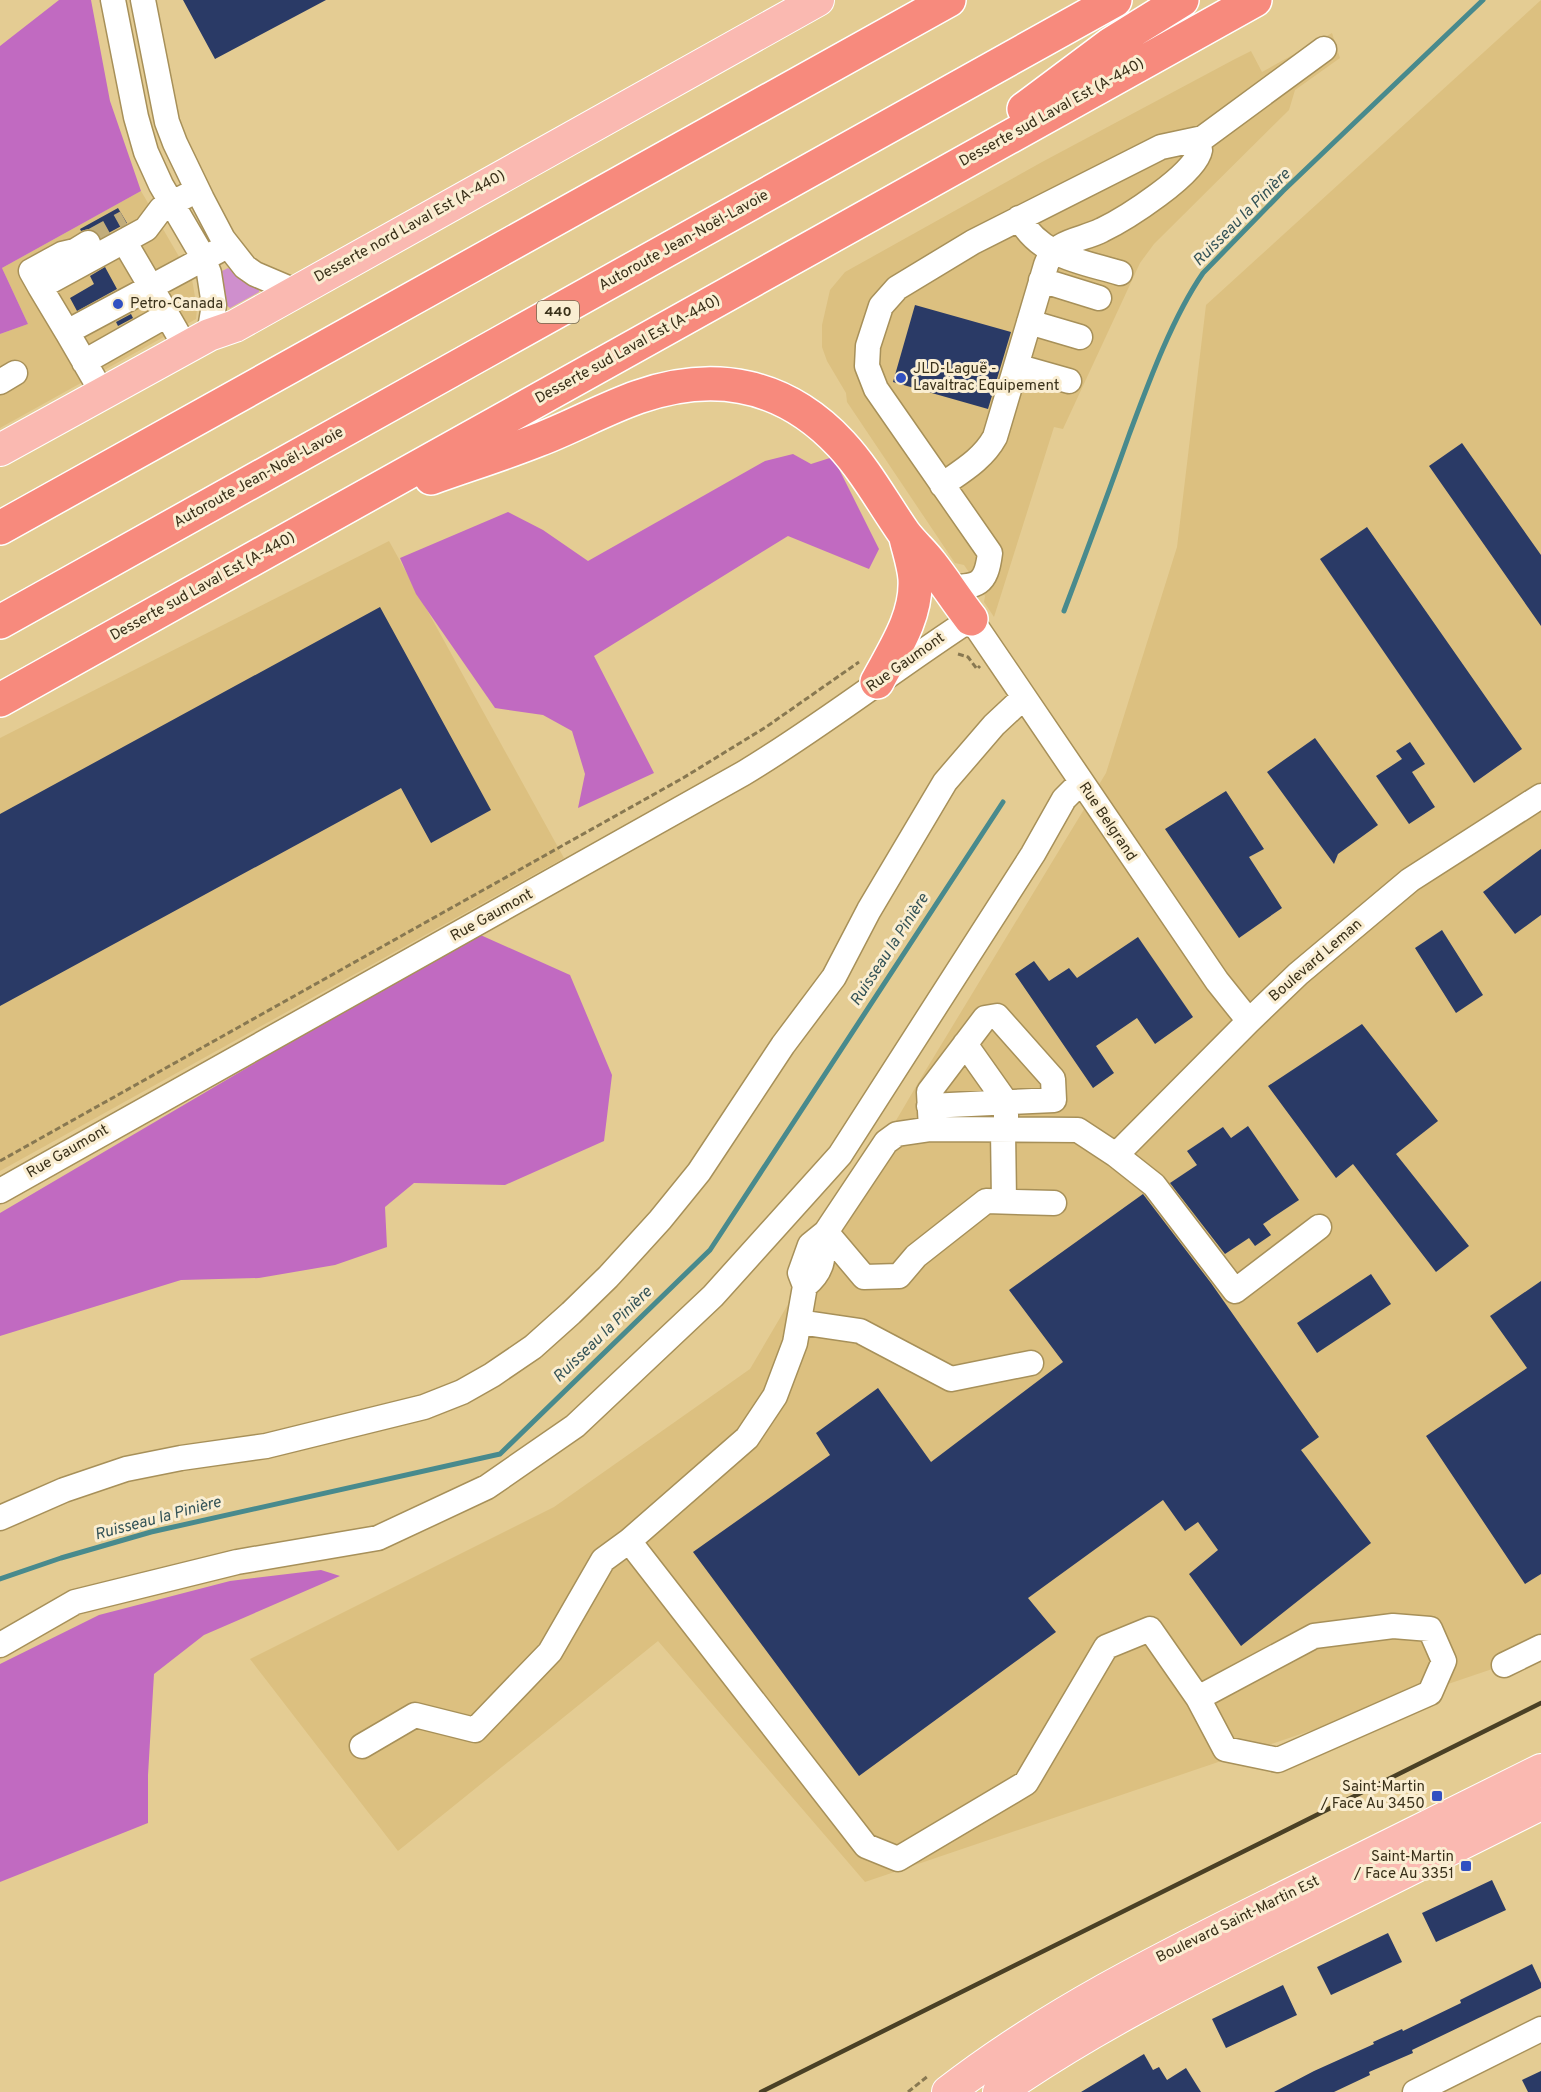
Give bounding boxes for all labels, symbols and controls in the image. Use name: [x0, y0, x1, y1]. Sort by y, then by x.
street label: Desserte sud Laval Est (A-440): [956, 54, 1148, 172]
water label: Ruisseau la Pinière: [1189, 164, 1296, 271]
street label: Desserte nord Laval Est (A-440): [311, 166, 509, 288]
street label: Autoroute Jean-Noël-Lavoie: [596, 186, 772, 296]
street label: Desserte sud Laval Est (A-440): [532, 291, 724, 409]
place label: Petro-Canada: [130, 295, 223, 314]
marker: Petro-Canada: [111, 297, 125, 311]
road number: 440: [537, 301, 579, 323]
place label: JLD-Laguë - Lavaltrac Equipement: [913, 360, 1059, 396]
marker: JLD-Laguë - Lavaltrac Equipement: [894, 371, 908, 385]
street label: Autoroute Jean-Noël-Lavoie: [171, 423, 347, 533]
street label: Desserte sud Laval Est (A-440): [107, 528, 299, 646]
street label: Rue Gaumont: [863, 629, 949, 697]
street label: Rue Belgrand: [1074, 779, 1140, 865]
street label: Rue Gaumont: [447, 885, 537, 947]
water label: Ruisseau la Pinière: [846, 889, 934, 1010]
street label: Boulevard Leman: [1266, 915, 1366, 1007]
street label: Rue Gaumont: [24, 1121, 112, 1183]
water label: Ruisseau la Pinière: [549, 1282, 657, 1387]
water label: Ruisseau la Pinière: [93, 1492, 224, 1545]
place label: Saint-Martin / Face Au 3450: [1320, 1778, 1425, 1814]
marker: Saint-Martin / Face Au 3450: [1430, 1789, 1444, 1803]
place label: Saint-Martin / Face Au 3351: [1353, 1848, 1454, 1884]
marker: Saint-Martin / Face Au 3351: [1459, 1859, 1473, 1873]
street label: Boulevard Saint-Martin Est: [1153, 1872, 1323, 1968]

